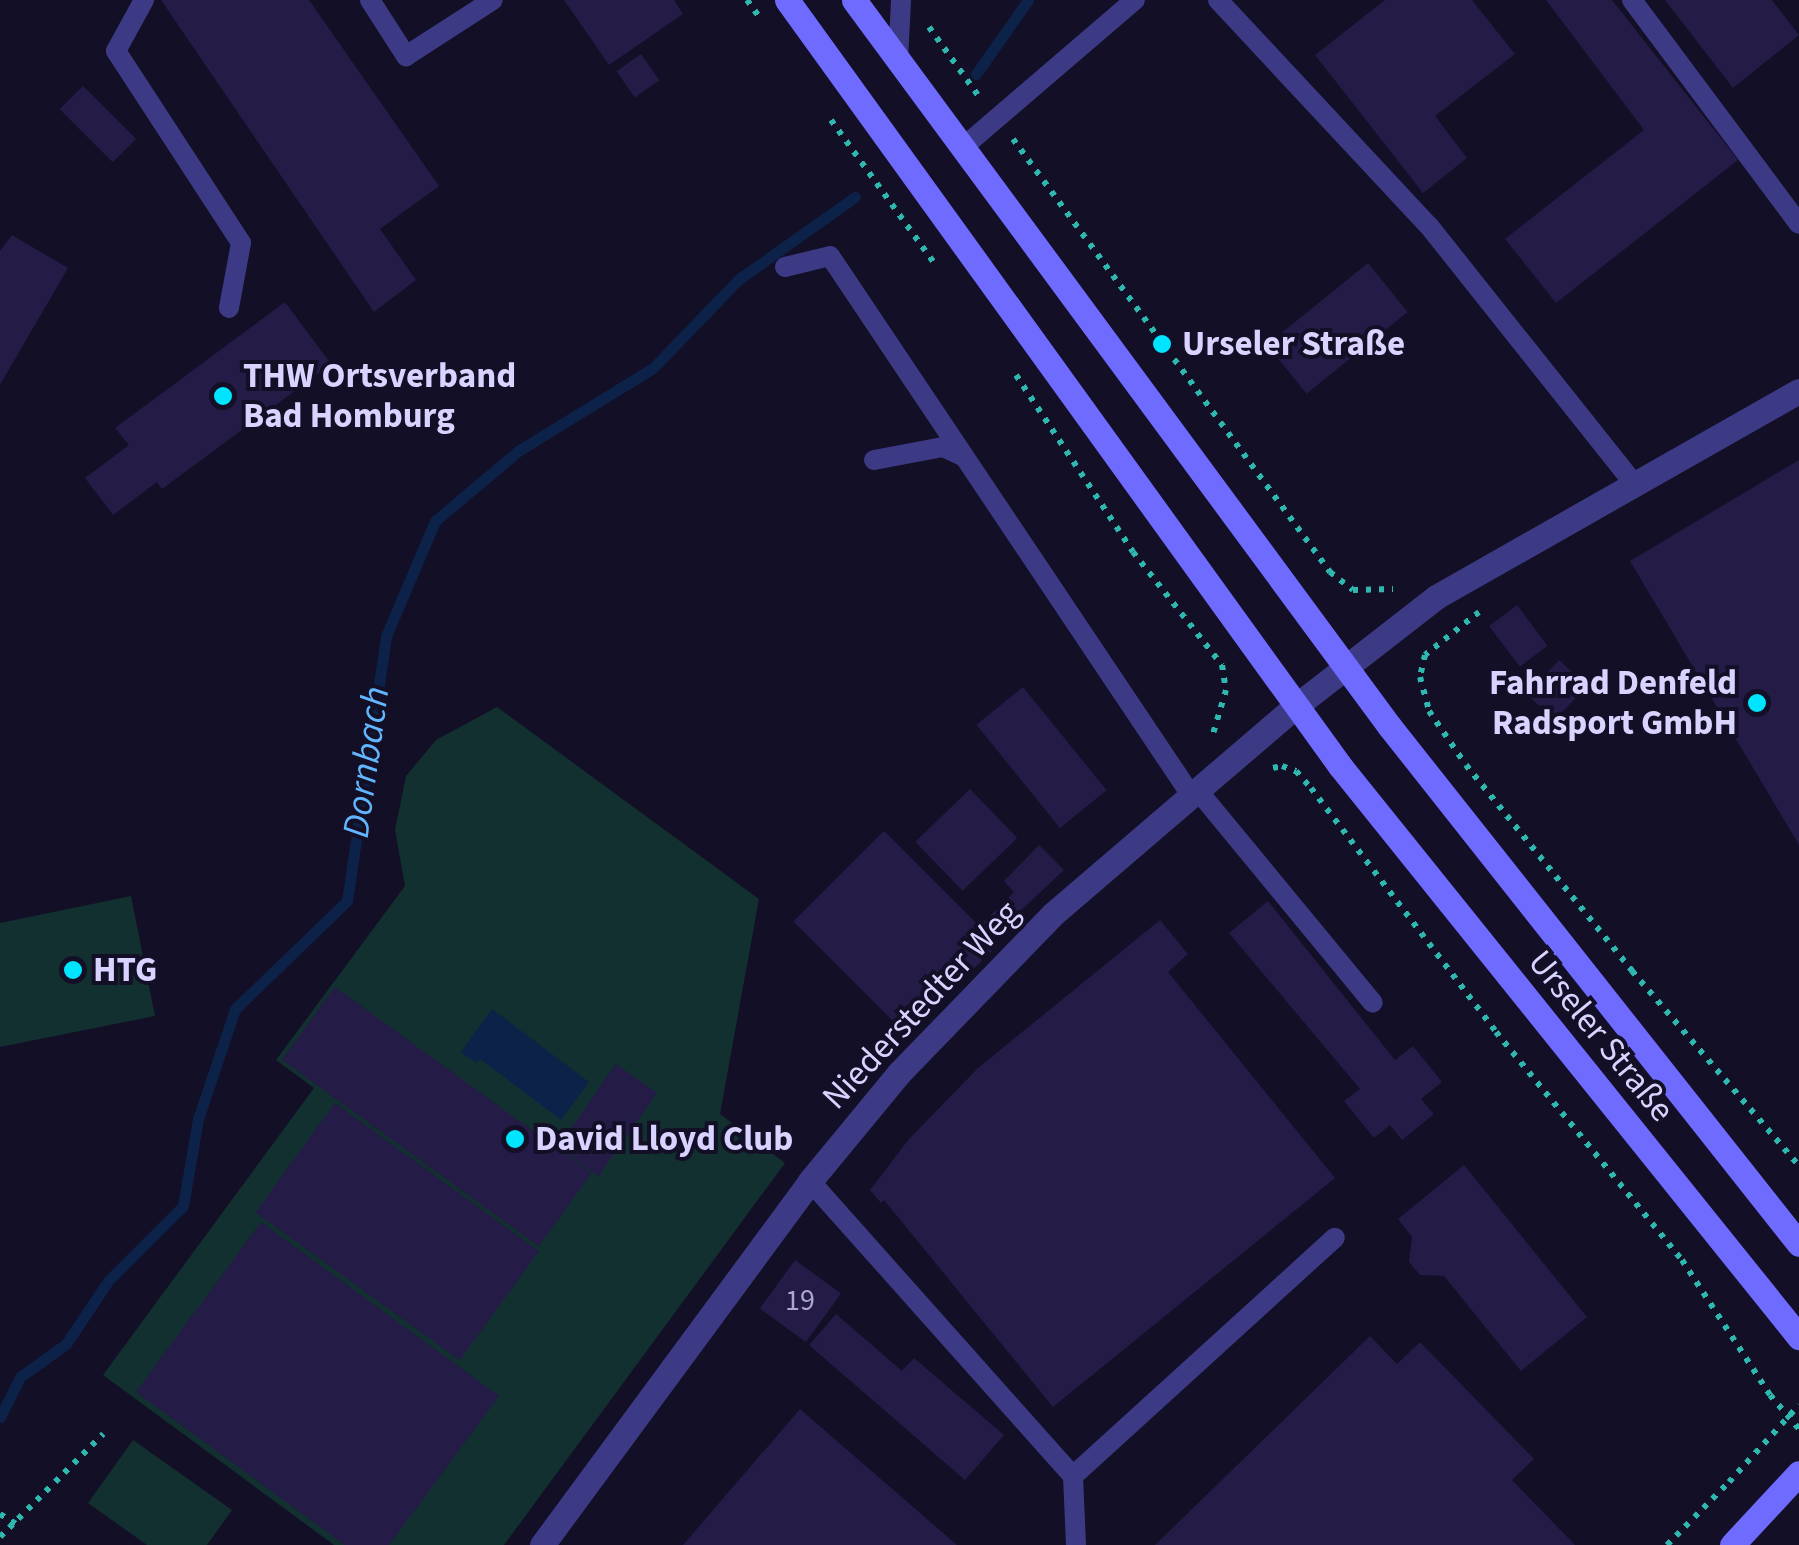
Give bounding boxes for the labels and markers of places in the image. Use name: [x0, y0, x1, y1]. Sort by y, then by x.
place label: Urseler Straße: [1182, 323, 1405, 365]
marker: Urseler Straße: [1151, 333, 1173, 355]
place label: THW Ortsverband Bad Homburg: [243, 355, 516, 437]
marker: THW Ortsverband Bad Homburg: [212, 385, 234, 407]
place label: Fahrrad Denfeld Radsport GmbH: [1489, 662, 1737, 744]
marker: Fahrrad Denfeld Radsport GmbH: [1746, 692, 1768, 714]
place label: HTG: [93, 949, 157, 991]
marker: HTG: [62, 959, 84, 981]
place label: David Lloyd Club: [535, 1118, 793, 1160]
marker: David Lloyd Club: [504, 1128, 526, 1150]

